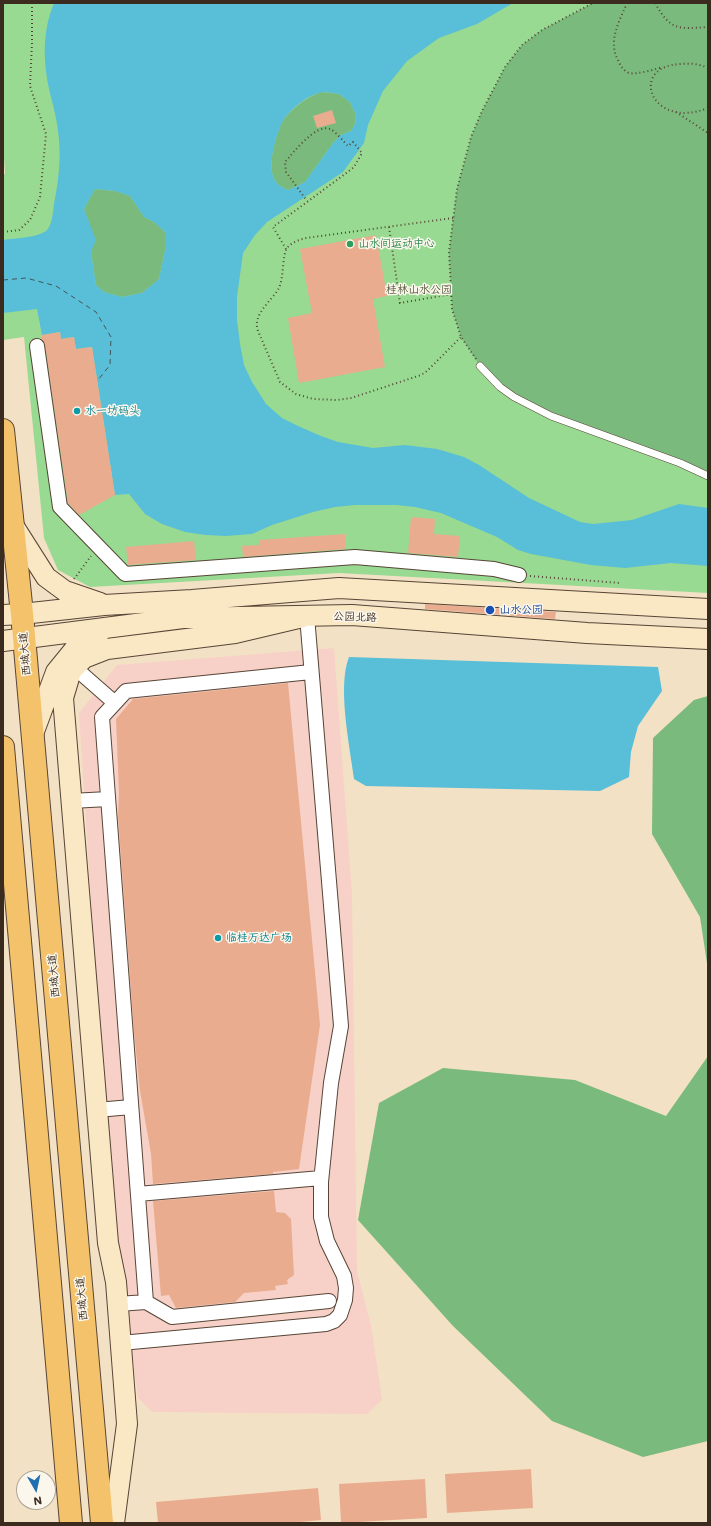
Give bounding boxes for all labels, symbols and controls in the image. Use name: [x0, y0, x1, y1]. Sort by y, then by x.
place label: 山水间运动中心: [358, 237, 435, 251]
marker: 山水间运动中心: [345, 239, 355, 249]
park label: 桂林山水公园: [386, 283, 452, 297]
place label: 水一坊码头: [85, 404, 140, 418]
marker: 水一坊码头: [72, 406, 82, 416]
place label: 山水公园: [499, 603, 543, 617]
marker: 山水公园: [484, 604, 496, 616]
street label: 公园北路: [333, 610, 377, 624]
street label: 西城大道: [17, 632, 33, 676]
place label: 临桂万达广场: [226, 931, 292, 945]
marker: 临桂万达广场: [213, 933, 223, 943]
street label: 西城大道: [46, 954, 62, 998]
street label: 西城大道: [74, 1277, 90, 1321]
north arrow: [16, 1470, 56, 1510]
text: N: [33, 1493, 43, 1509]

